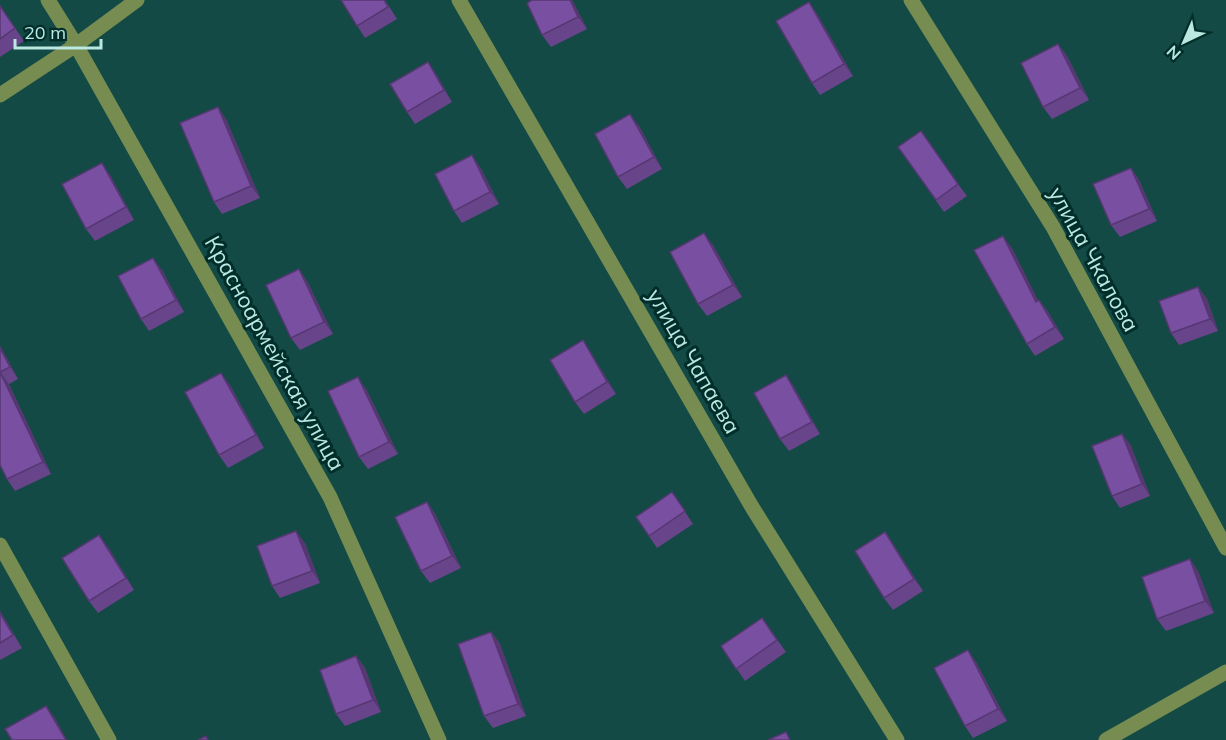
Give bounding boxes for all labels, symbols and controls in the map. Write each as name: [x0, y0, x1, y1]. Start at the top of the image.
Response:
scale bar: [15, 12, 100, 50]
north arrow: [1154, 12, 1214, 72]
text: 20 m: [24, 21, 66, 44]
text: N: [1162, 41, 1185, 64]
street label: улица Чкалова: [1043, 181, 1145, 337]
street label: Красноармейская улица: [199, 231, 351, 475]
street label: улица Чапаева: [641, 283, 747, 439]

